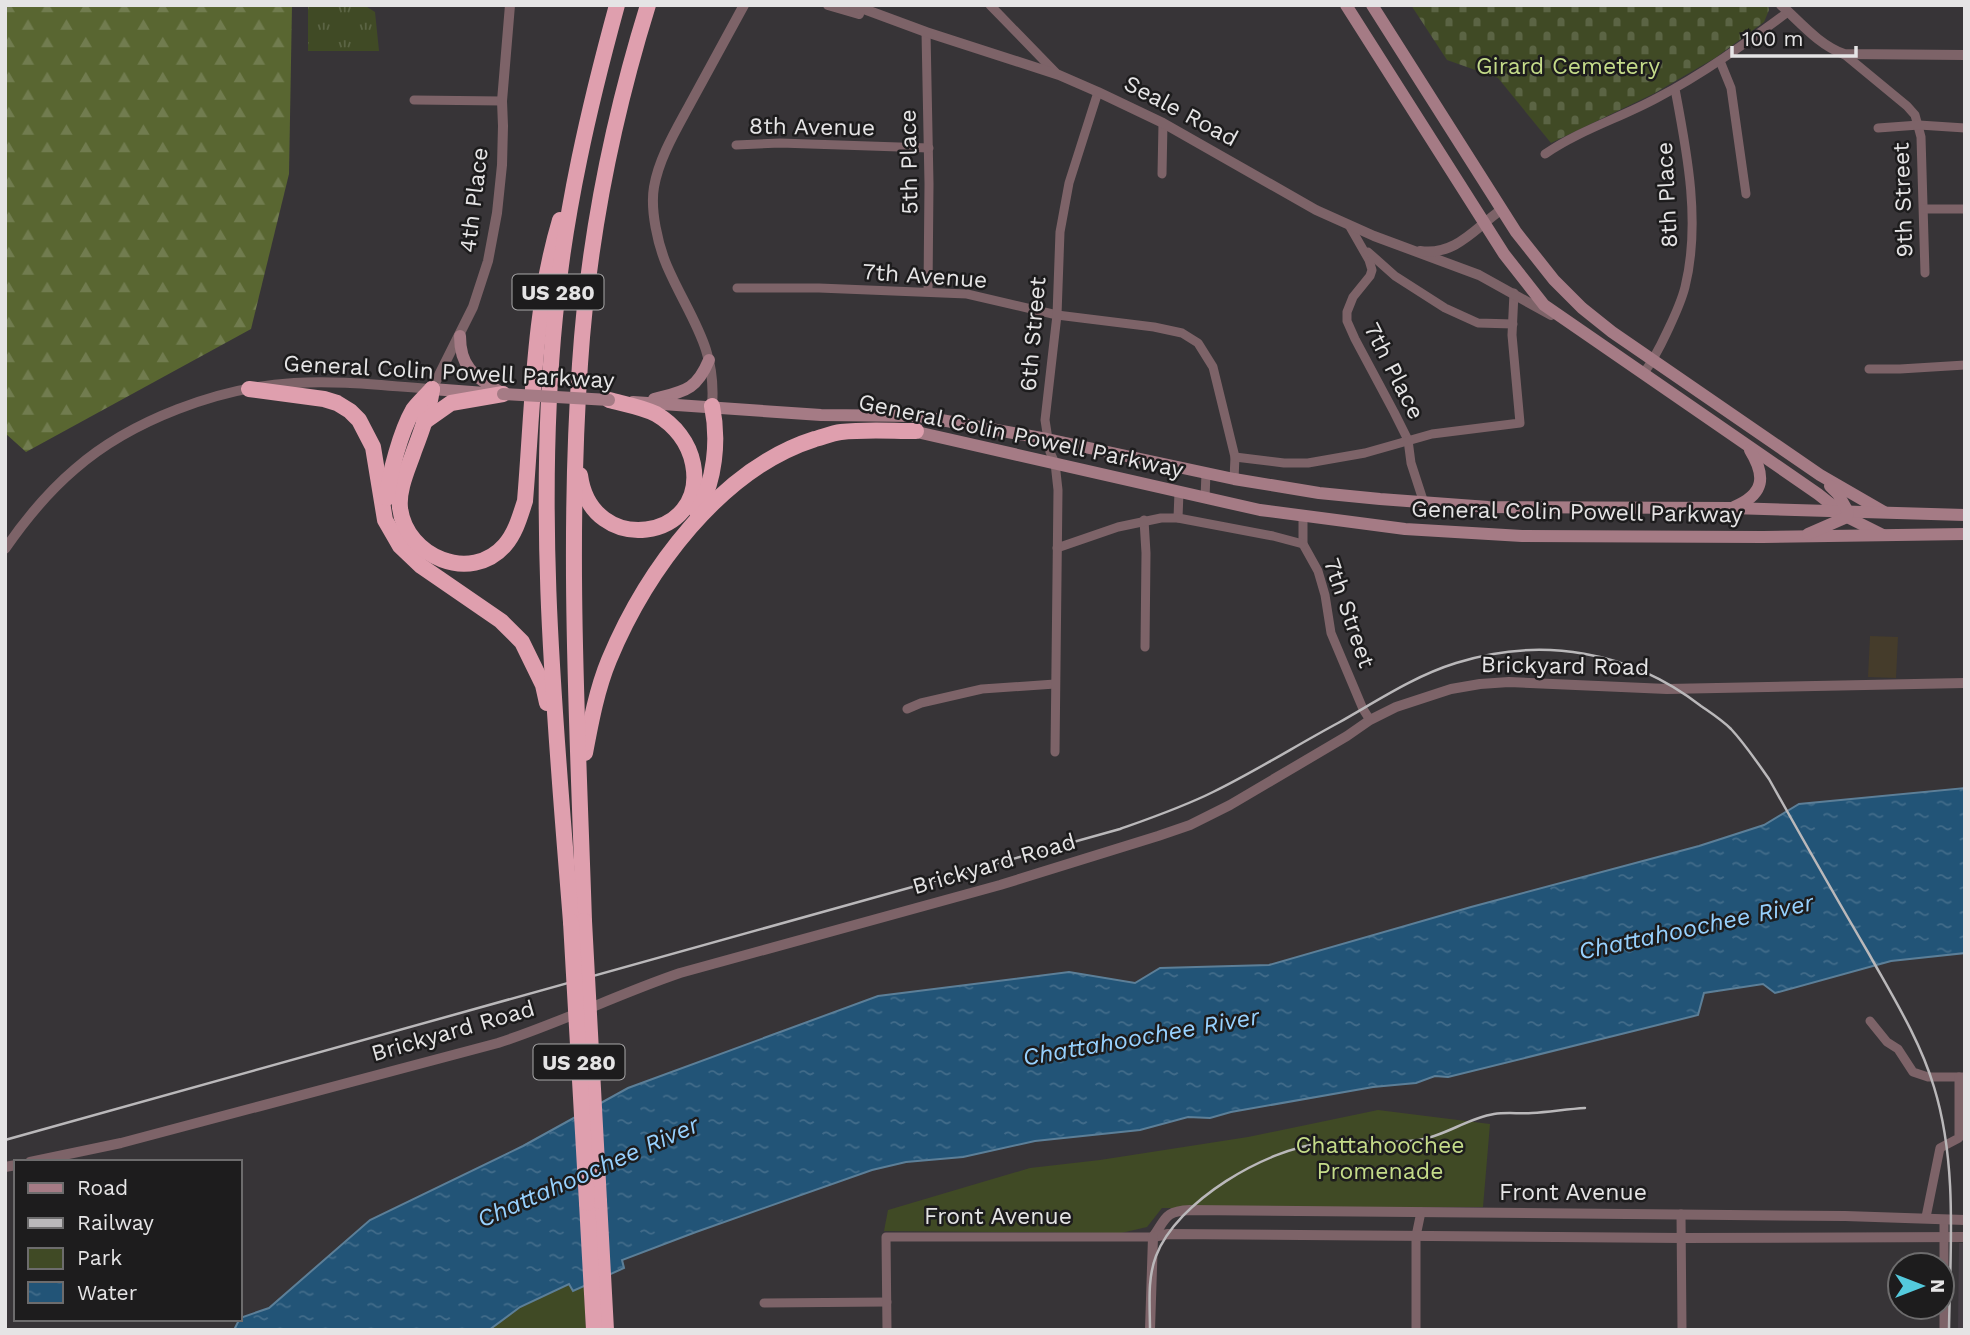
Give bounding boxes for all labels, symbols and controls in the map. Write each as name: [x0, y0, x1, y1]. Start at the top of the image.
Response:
scale bar: [1732, 14, 1856, 58]
text: 100 m: [1742, 26, 1804, 51]
park label: Girard Cemetery: [1476, 53, 1660, 80]
street label: Seale Road: [1119, 70, 1243, 152]
street label: 5th Place: [895, 109, 923, 215]
street label: 8th Avenue: [749, 112, 875, 142]
street label: 8th Place: [1651, 141, 1683, 249]
street label: 9th Street: [1887, 142, 1919, 258]
street label: 4th Place: [454, 146, 494, 254]
street label: 7th Avenue: [862, 258, 988, 294]
road number: US 280: [512, 274, 604, 310]
street label: 6th Street: [1015, 275, 1051, 392]
street label: 7th Place: [1358, 318, 1430, 424]
street label: General Colin Powell Parkway: [283, 350, 615, 394]
street label: General Colin Powell Parkway: [856, 388, 1186, 484]
street label: General Colin Powell Parkway: [1411, 496, 1743, 528]
street label: 7th Street: [1318, 555, 1380, 672]
street label: Brickyard Road: [1481, 651, 1649, 681]
street label: Brickyard Road: [909, 828, 1079, 900]
water label: Chattahoochee River: [1576, 888, 1818, 966]
street label: Brickyard Road: [368, 995, 538, 1067]
water label: Chattahoochee River: [1020, 1002, 1263, 1072]
road number: US 280: [534, 1044, 624, 1080]
water label: Chattahoochee River: [473, 1110, 705, 1234]
park label: Chattahoochee Promenade: [1296, 1132, 1464, 1185]
legend: [14, 1160, 242, 1321]
text: Road: [77, 1175, 128, 1200]
street label: Front Avenue: [1499, 1179, 1647, 1206]
street label: Front Avenue: [924, 1203, 1072, 1230]
text: Railway: [77, 1210, 154, 1235]
text: Park: [77, 1245, 122, 1270]
north arrow: [1886, 1251, 1956, 1321]
text: N: [1926, 1279, 1949, 1293]
text: Water: [77, 1280, 138, 1305]

